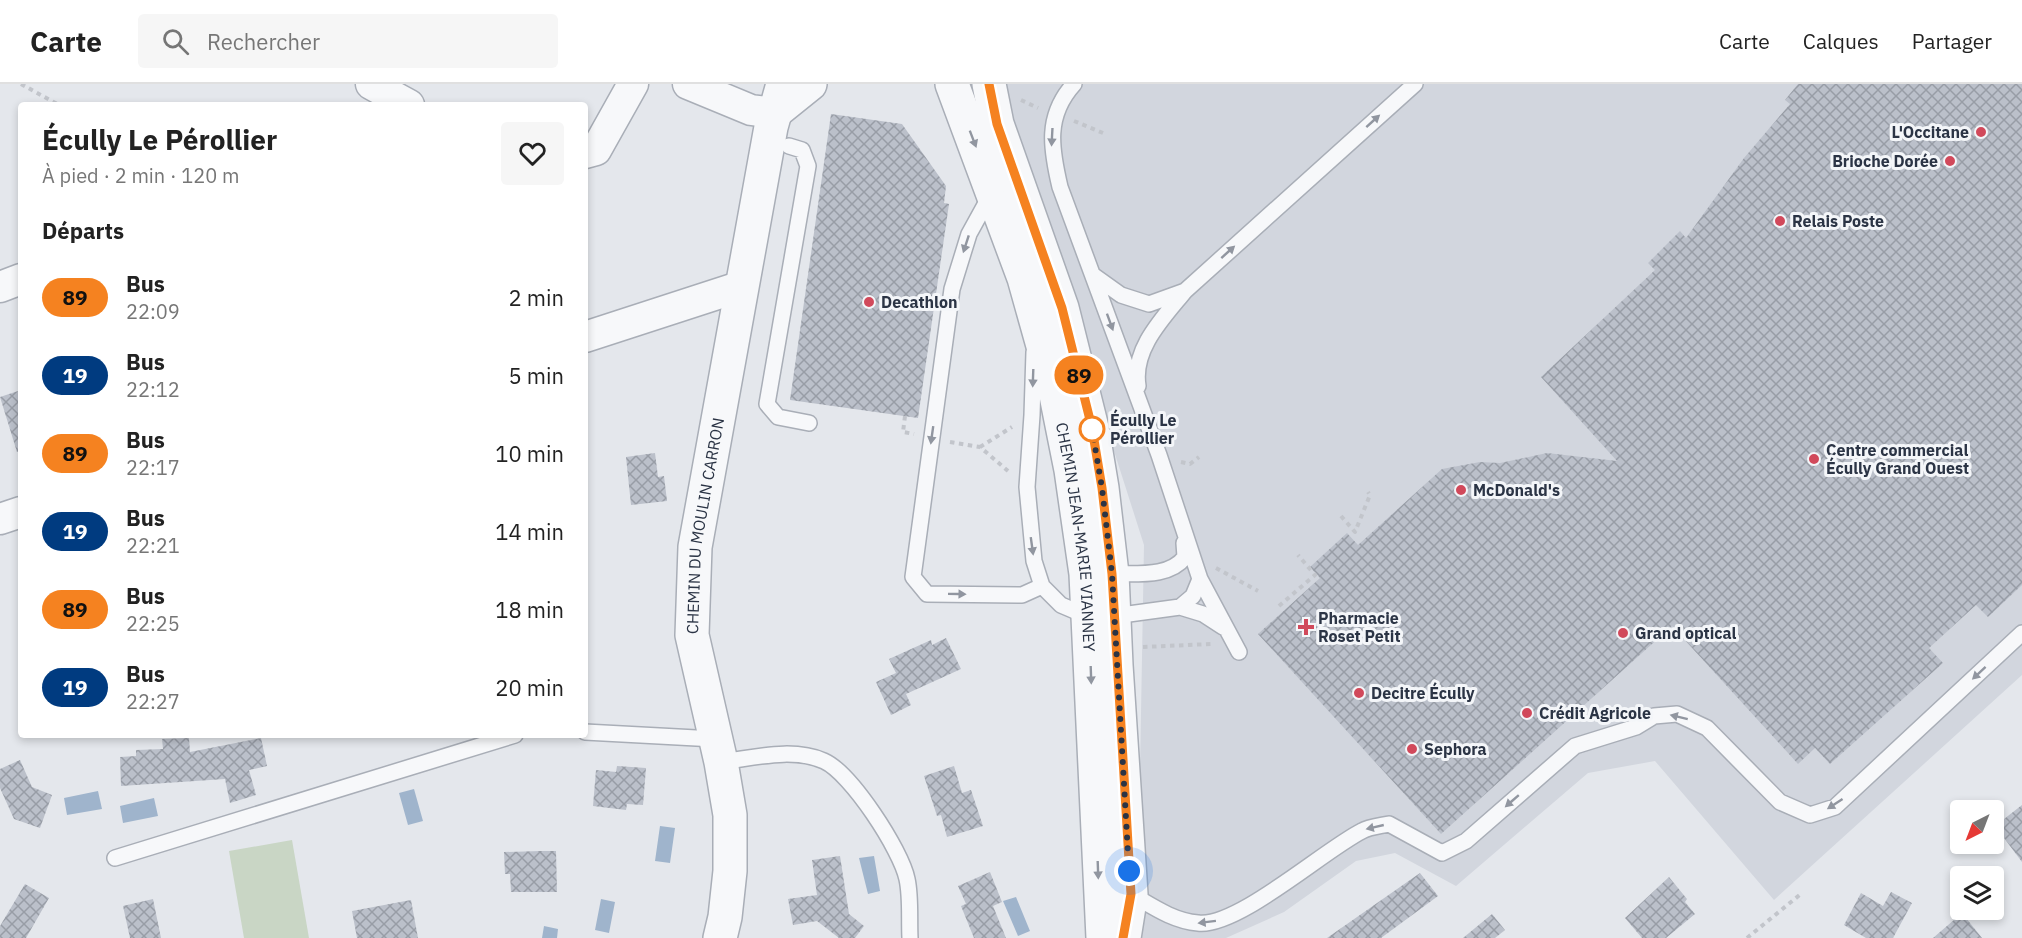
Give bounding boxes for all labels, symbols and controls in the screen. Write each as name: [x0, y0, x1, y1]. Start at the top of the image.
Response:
search box: [138, 14, 558, 68]
text: Carte: [30, 23, 102, 60]
icon: search: [159, 25, 192, 58]
text: Rechercher: [207, 27, 320, 56]
text: Carte: [1719, 27, 1770, 55]
text: Calques: [1803, 27, 1879, 55]
text: Partager: [1912, 27, 1992, 55]
one-way arrow: [1365, 114, 1380, 128]
text: Écully Le Pérollier: [42, 121, 277, 158]
button: heart: [501, 122, 564, 185]
place label: L'Occitane: [1892, 122, 1969, 142]
marker: L'Occitane: [1974, 125, 1988, 139]
one-way arrow: [1048, 128, 1057, 147]
one-way arrow: [968, 130, 978, 148]
place label: Brioche Dorée: [1832, 151, 1938, 171]
marker: Brioche Dorée: [1943, 154, 1957, 168]
text: À pied · 2 min · 120 m: [42, 162, 239, 189]
place label: Relais Poste: [1792, 211, 1884, 231]
marker: Relais Poste: [1773, 214, 1787, 228]
text: Départs: [42, 216, 124, 245]
one-way arrow: [961, 235, 971, 253]
one-way arrow: [1220, 246, 1235, 259]
text: Bus: [126, 269, 165, 298]
text: 89: [62, 283, 88, 311]
text: 2 min: [508, 283, 564, 312]
place label: Decathlon: [881, 292, 958, 312]
marker: Decathlon: [862, 295, 876, 309]
text: 22:09: [126, 298, 180, 325]
one-way arrow: [1106, 313, 1115, 331]
text: Bus: [126, 347, 165, 376]
line badge: 89: [1052, 356, 1106, 394]
text: 19: [62, 361, 88, 389]
text: 5 min: [508, 361, 564, 390]
text: 89: [1066, 361, 1092, 389]
one-way arrow: [1028, 368, 1038, 387]
text: 22:12: [126, 376, 180, 403]
place label: Écully Le Pérollier: [1110, 409, 1176, 448]
street label: CHEMIN DU MOULIN CARRON: [682, 416, 728, 634]
marker: Écully Le Pérollier: [1079, 416, 1105, 442]
street label: CHEMIN JEAN-MARIE VIANNEY: [1052, 421, 1100, 653]
text: Bus: [126, 425, 165, 454]
one-way arrow: [927, 426, 937, 445]
text: 89: [62, 439, 88, 467]
text: 10 min: [495, 439, 564, 468]
place label: Centre commercial Écully Grand Ouest: [1826, 440, 1969, 478]
marker: Centre commercial Écully Grand Ouest: [1807, 452, 1821, 466]
text: 22:17: [126, 454, 180, 481]
place label: McDonald's: [1473, 480, 1560, 500]
marker: McDonald's: [1454, 483, 1468, 497]
text: Bus: [126, 503, 165, 532]
text: 19: [62, 517, 88, 545]
text: 14 min: [495, 517, 564, 546]
text: 22:21: [126, 532, 180, 559]
one-way arrow: [1027, 536, 1036, 555]
text: Bus: [126, 581, 165, 610]
one-way arrow: [947, 589, 966, 599]
text: 89: [62, 595, 88, 623]
text: 18 min: [495, 595, 564, 624]
place label: Pharmacie Roset Petit: [1318, 608, 1401, 646]
text: 22:25: [126, 610, 180, 637]
marker: Pharmacie Roset Petit: [1299, 620, 1313, 634]
place label: Grand optical: [1635, 623, 1737, 643]
marker: Grand optical: [1616, 626, 1630, 640]
text: Bus: [126, 659, 165, 688]
one-way arrow: [1086, 665, 1095, 684]
one-way arrow: [1972, 666, 1987, 679]
text: 19: [62, 673, 88, 701]
text: 20 min: [495, 673, 564, 702]
place label: Decitre Écully: [1371, 682, 1475, 703]
marker: Decitre Écully: [1352, 686, 1366, 700]
text: 22:27: [126, 688, 180, 715]
place label: Crédit Agricole: [1539, 703, 1651, 723]
marker: Crédit Agricole: [1520, 706, 1534, 720]
one-way arrow: [1670, 711, 1689, 721]
place label: Sephora: [1424, 739, 1487, 759]
marker: Sephora: [1405, 742, 1419, 756]
one-way arrow: [1505, 794, 1520, 807]
one-way arrow: [1827, 799, 1844, 810]
north arrow: [1950, 800, 2004, 854]
map controls: [1950, 800, 2004, 920]
one-way arrow: [1366, 823, 1385, 832]
your location: [1114, 856, 1144, 886]
one-way arrow: [1094, 860, 1103, 879]
button: layers: [1950, 866, 2004, 920]
one-way arrow: [1198, 917, 1217, 927]

